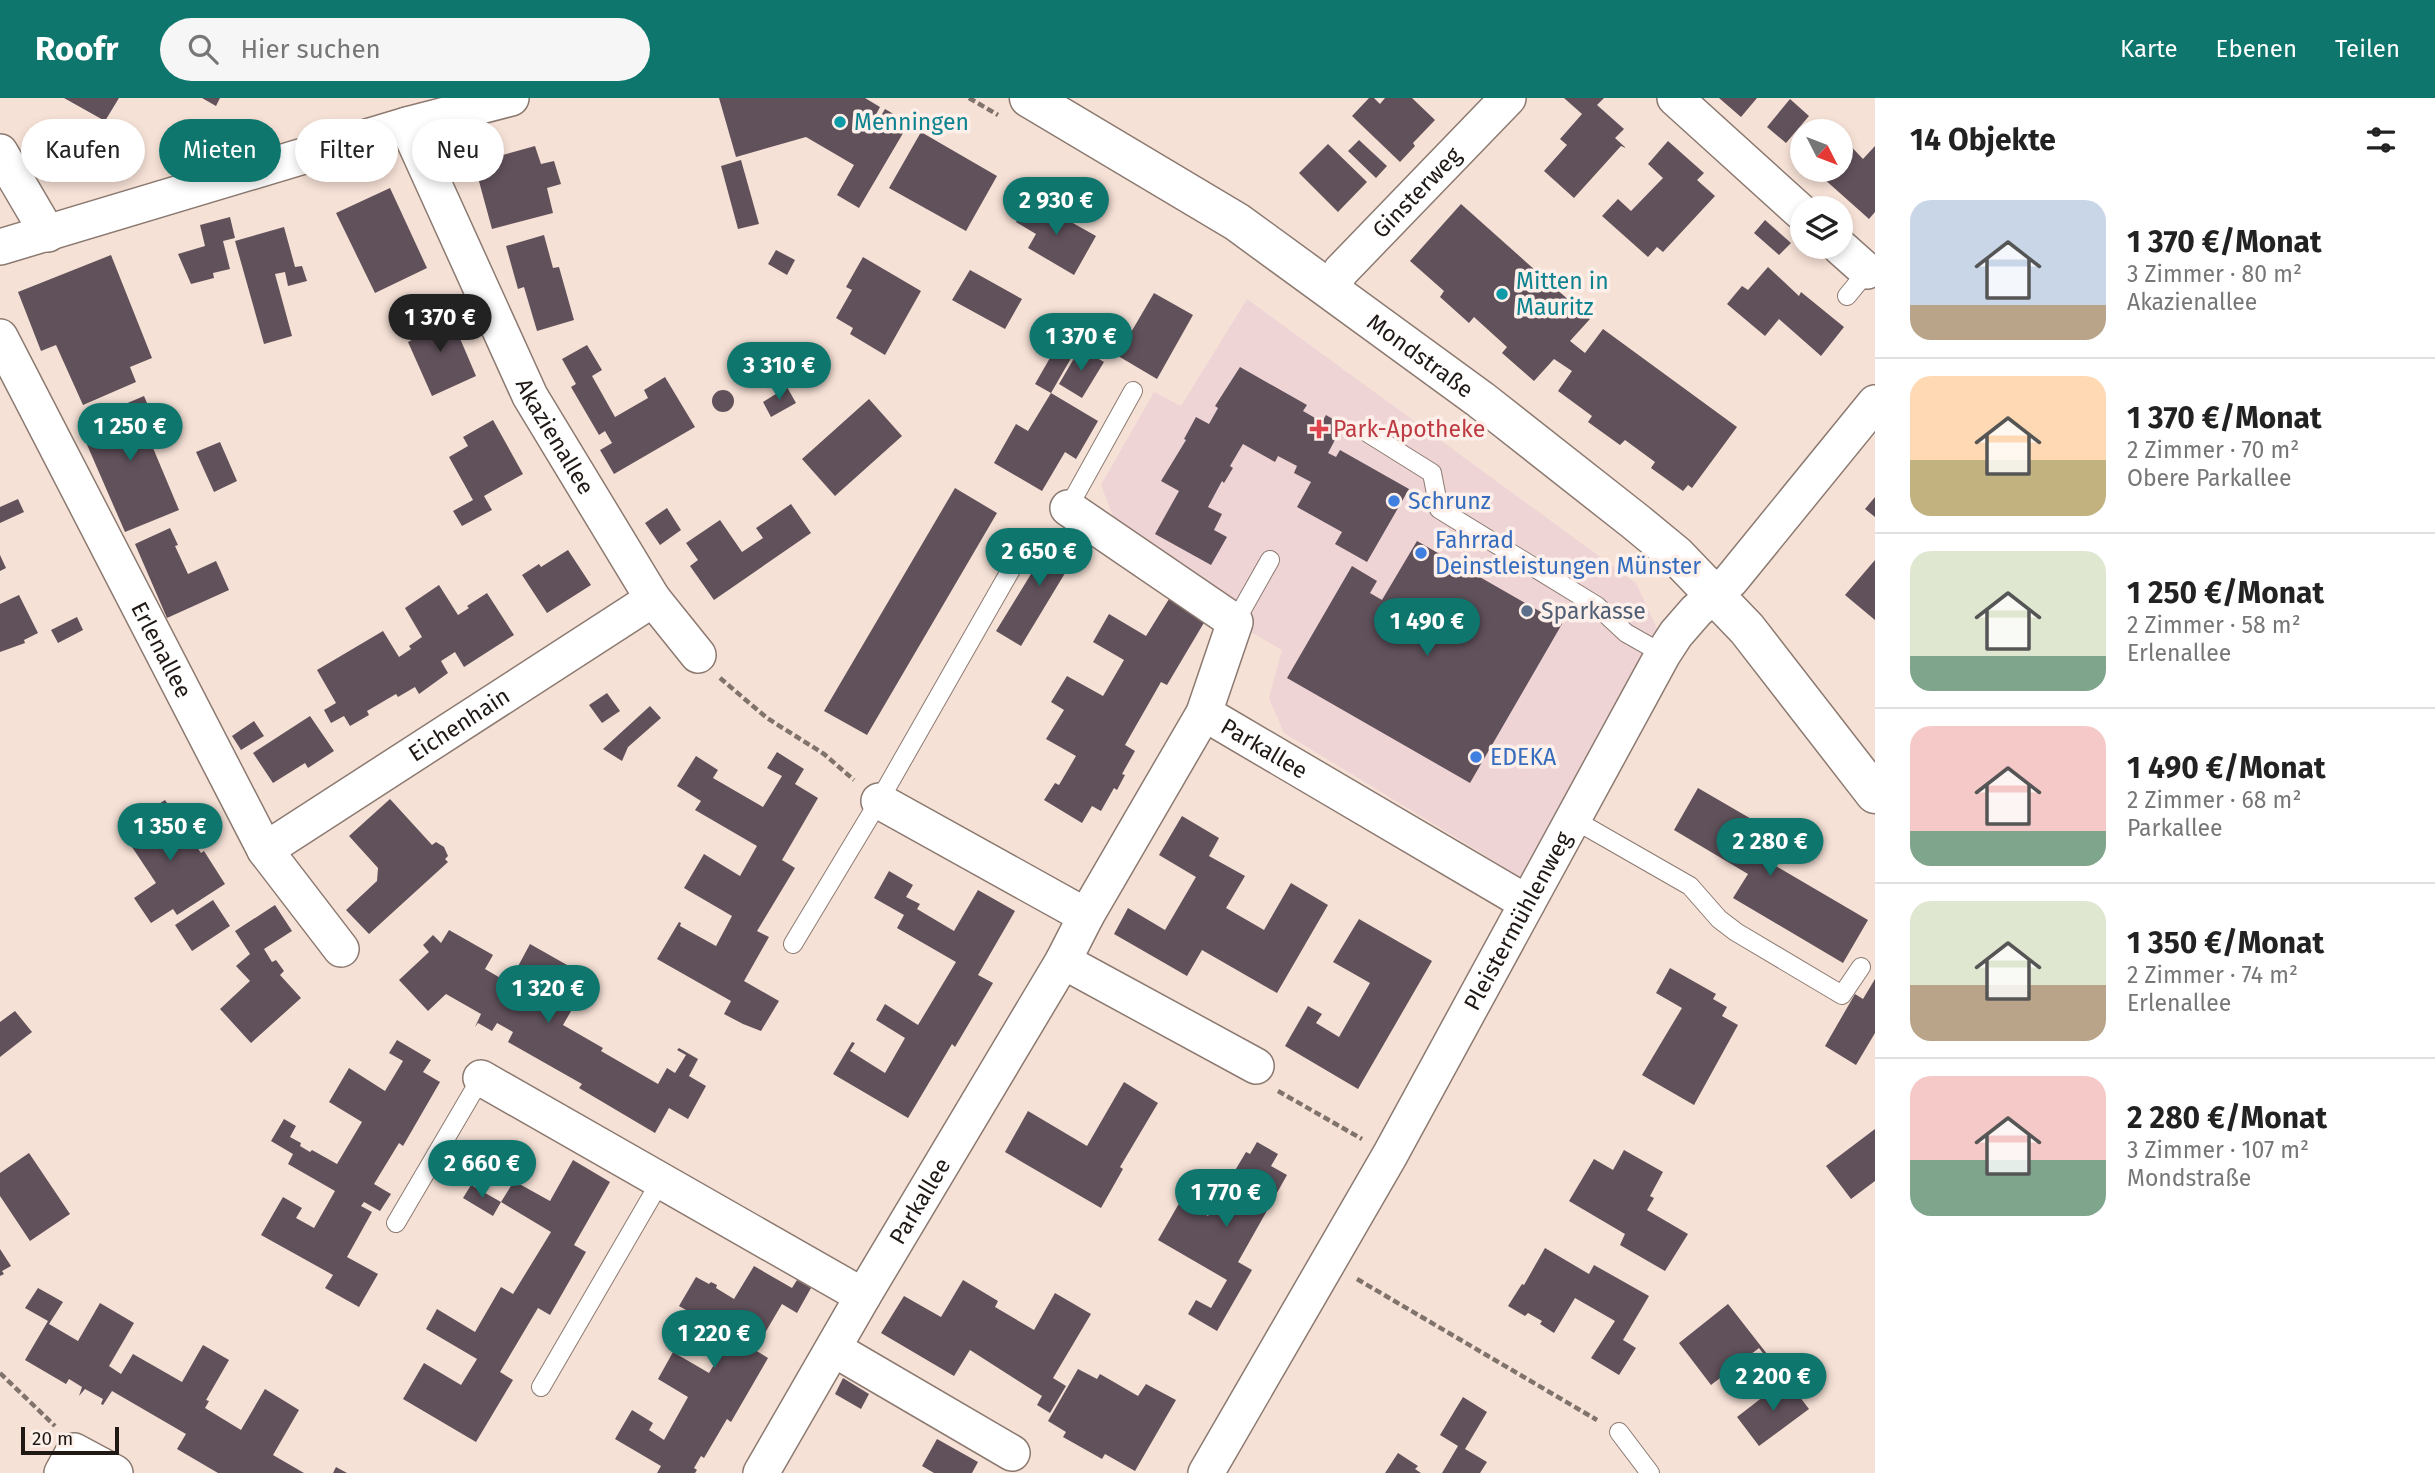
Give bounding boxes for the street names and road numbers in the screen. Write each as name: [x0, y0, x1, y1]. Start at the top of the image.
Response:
street label: Ginsterweg: [1366, 141, 1467, 244]
street label: Mondstraße: [1362, 308, 1479, 404]
street label: Akazienallee: [510, 374, 600, 500]
street label: Erlenallee: [125, 597, 198, 703]
street label: Eichenhain: [403, 681, 515, 768]
street label: Parkallee: [1216, 712, 1313, 785]
street label: Pleistermühlenweg: [1458, 827, 1578, 1015]
street label: Parkallee: [883, 1153, 956, 1249]

